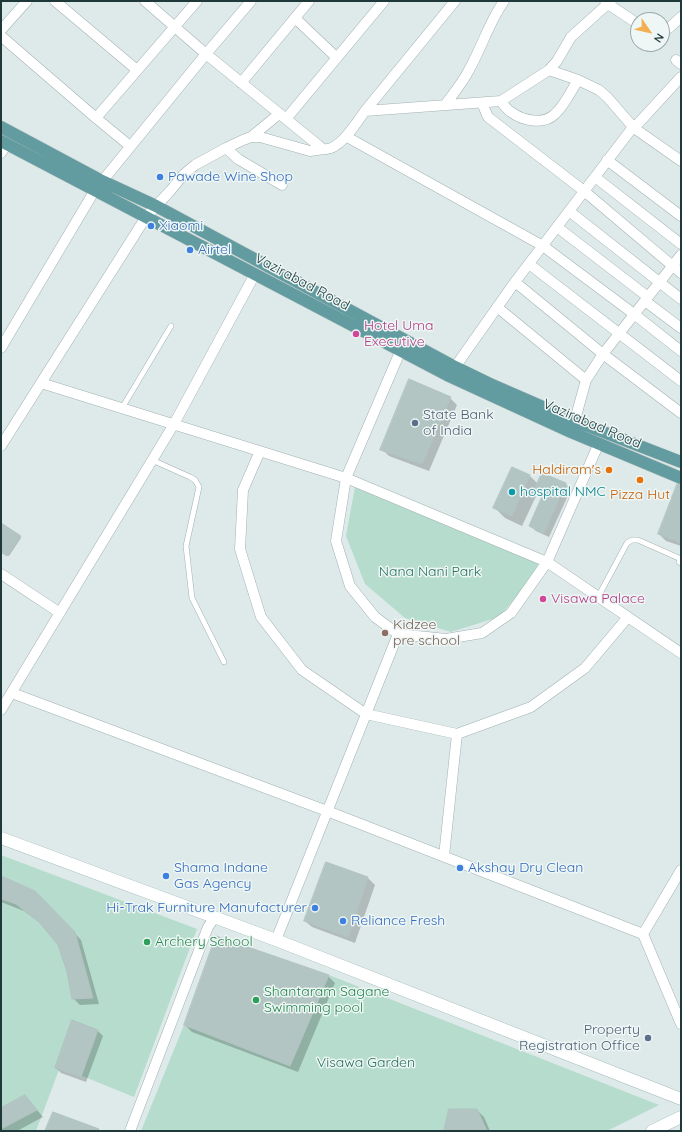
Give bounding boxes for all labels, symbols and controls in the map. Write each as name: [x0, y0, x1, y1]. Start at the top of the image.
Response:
north arrow: [630, 12, 670, 52]
text: N: [651, 31, 667, 45]
place label: Pawade Wine Shop: [168, 169, 293, 185]
marker: Pawade Wine Shop: [155, 172, 165, 182]
place label: Xiaomi: [159, 218, 203, 234]
marker: Xiaomi: [146, 221, 156, 231]
place label: Airtel: [198, 242, 231, 258]
marker: Airtel: [185, 245, 195, 255]
street label: Vazirabad Road: [252, 250, 352, 314]
place label: Hotel Uma Executive: [364, 318, 433, 350]
marker: Hotel Uma Executive: [351, 329, 361, 339]
street label: Vazirabad Road: [540, 396, 644, 452]
place label: State Bank of India: [423, 407, 494, 440]
marker: State Bank of India: [410, 418, 420, 428]
place label: Haldiram's: [532, 462, 601, 478]
marker: Haldiram's: [604, 465, 614, 475]
marker: Pizza Hut: [635, 475, 645, 485]
place label: hospital NMC: [520, 484, 606, 500]
marker: hospital NMC: [507, 487, 517, 497]
place label: Pizza Hut: [610, 487, 670, 503]
park label: Nana Nani Park: [379, 564, 481, 580]
place label: Visawa Palace: [551, 591, 645, 607]
marker: Visawa Palace: [538, 594, 548, 604]
place label: Kidzee pre school: [393, 617, 460, 650]
marker: Kidzee pre school: [380, 628, 390, 638]
place label: Shama Indane Gas Agency: [174, 860, 268, 892]
place label: Akshay Dry Clean: [468, 860, 583, 876]
marker: Akshay Dry Clean: [455, 863, 465, 873]
marker: Shama Indane Gas Agency: [161, 871, 171, 881]
place label: Hi-Trak Furniture Manufacturer: [106, 900, 307, 916]
marker: Hi-Trak Furniture Manufacturer: [310, 903, 320, 913]
place label: Reliance Fresh: [351, 913, 445, 929]
marker: Reliance Fresh: [338, 916, 348, 926]
place label: Archery School: [155, 934, 253, 950]
marker: Archery School: [142, 937, 152, 947]
place label: Shantaram Sagane Swimming pool: [264, 984, 389, 1016]
marker: Shantaram Sagane Swimming pool: [251, 995, 261, 1005]
place label: Property Registration Office: [519, 1022, 640, 1054]
marker: Property Registration Office: [643, 1033, 653, 1043]
park label: Visawa Garden: [317, 1055, 415, 1071]

